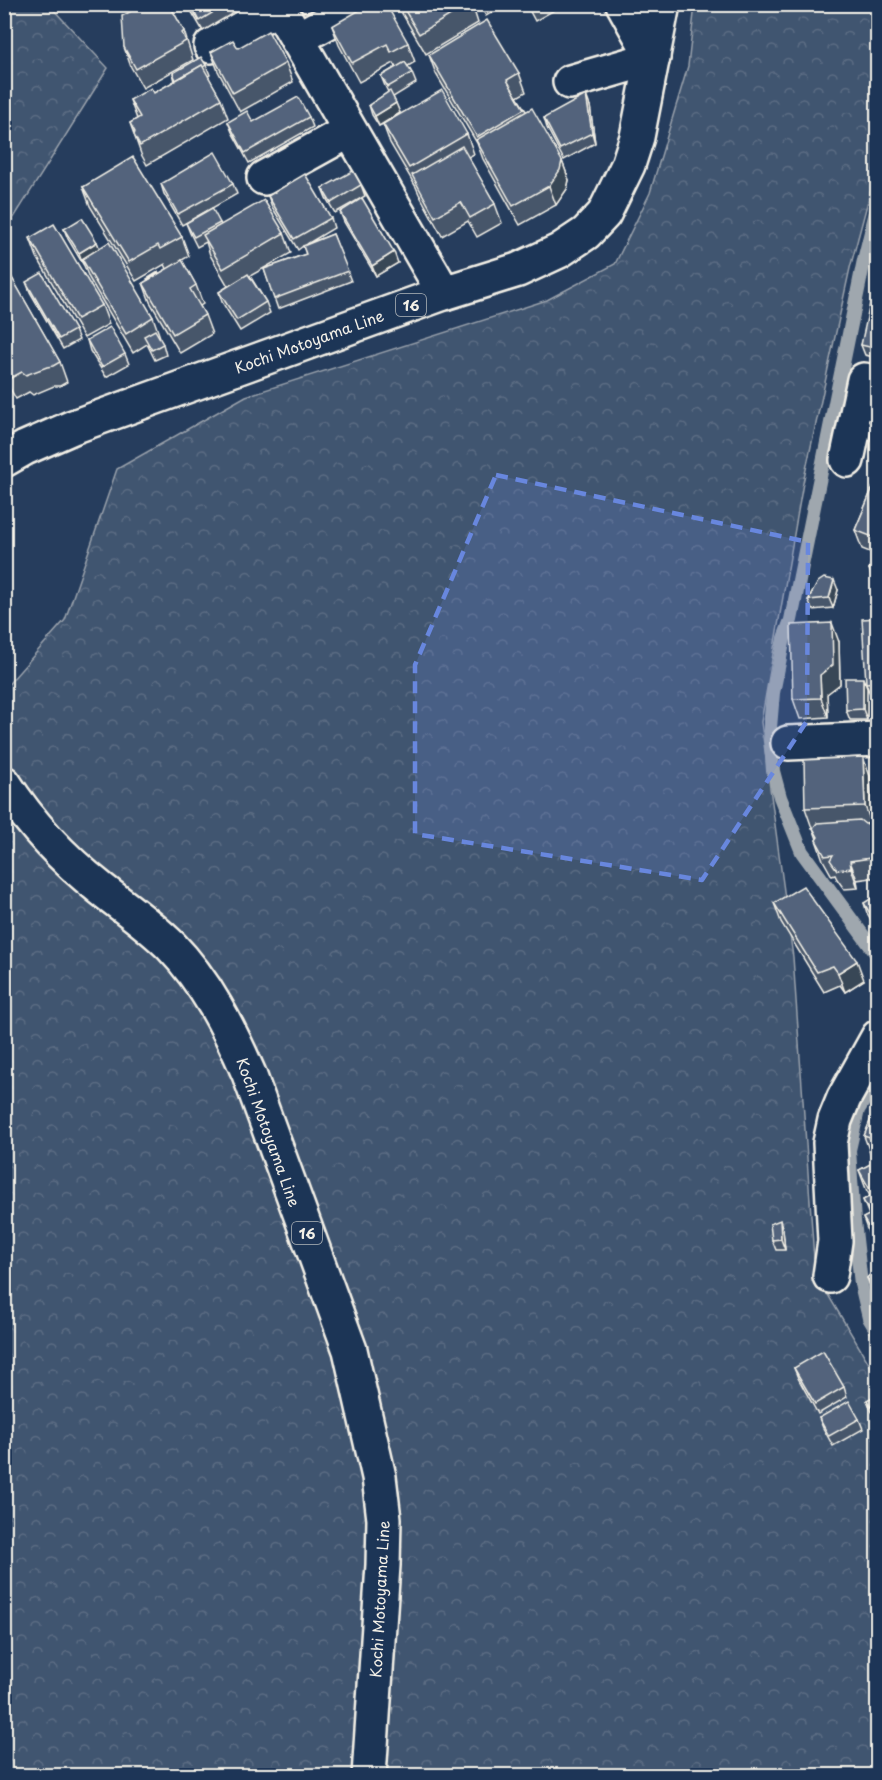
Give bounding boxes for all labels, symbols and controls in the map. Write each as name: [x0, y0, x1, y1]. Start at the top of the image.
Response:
road number: 16: [396, 294, 426, 316]
street label: Kochi Motoyama Line: [231, 303, 387, 379]
street label: Kochi Motoyama Line: [231, 1054, 307, 1210]
road number: 16: [292, 1222, 322, 1244]
street label: Kochi Motoyama Line: [363, 1520, 395, 1678]

